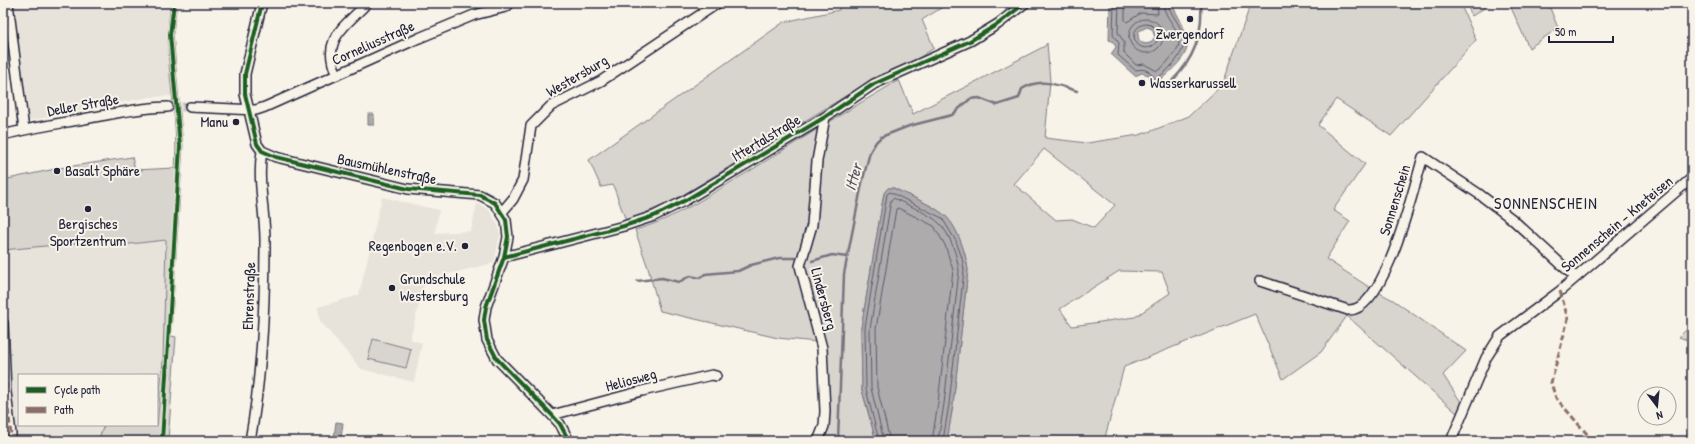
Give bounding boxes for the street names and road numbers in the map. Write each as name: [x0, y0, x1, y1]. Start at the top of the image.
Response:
street label: Corneliusstraße: [328, 15, 417, 70]
street label: Westersburg: [542, 49, 612, 102]
street label: Deller Straße: [45, 88, 120, 121]
street label: Ittertalstraße: [727, 109, 804, 166]
street label: Bausmühlenstraße: [336, 148, 439, 189]
street label: Sonnenschein: [1374, 162, 1415, 238]
street label: Sonnenschein – Kneteisen: [1556, 170, 1677, 277]
street label: Ehrenstraße: [237, 262, 260, 330]
street label: Lindersberg: [806, 265, 843, 333]
street label: Heliosweg: [603, 363, 659, 396]

